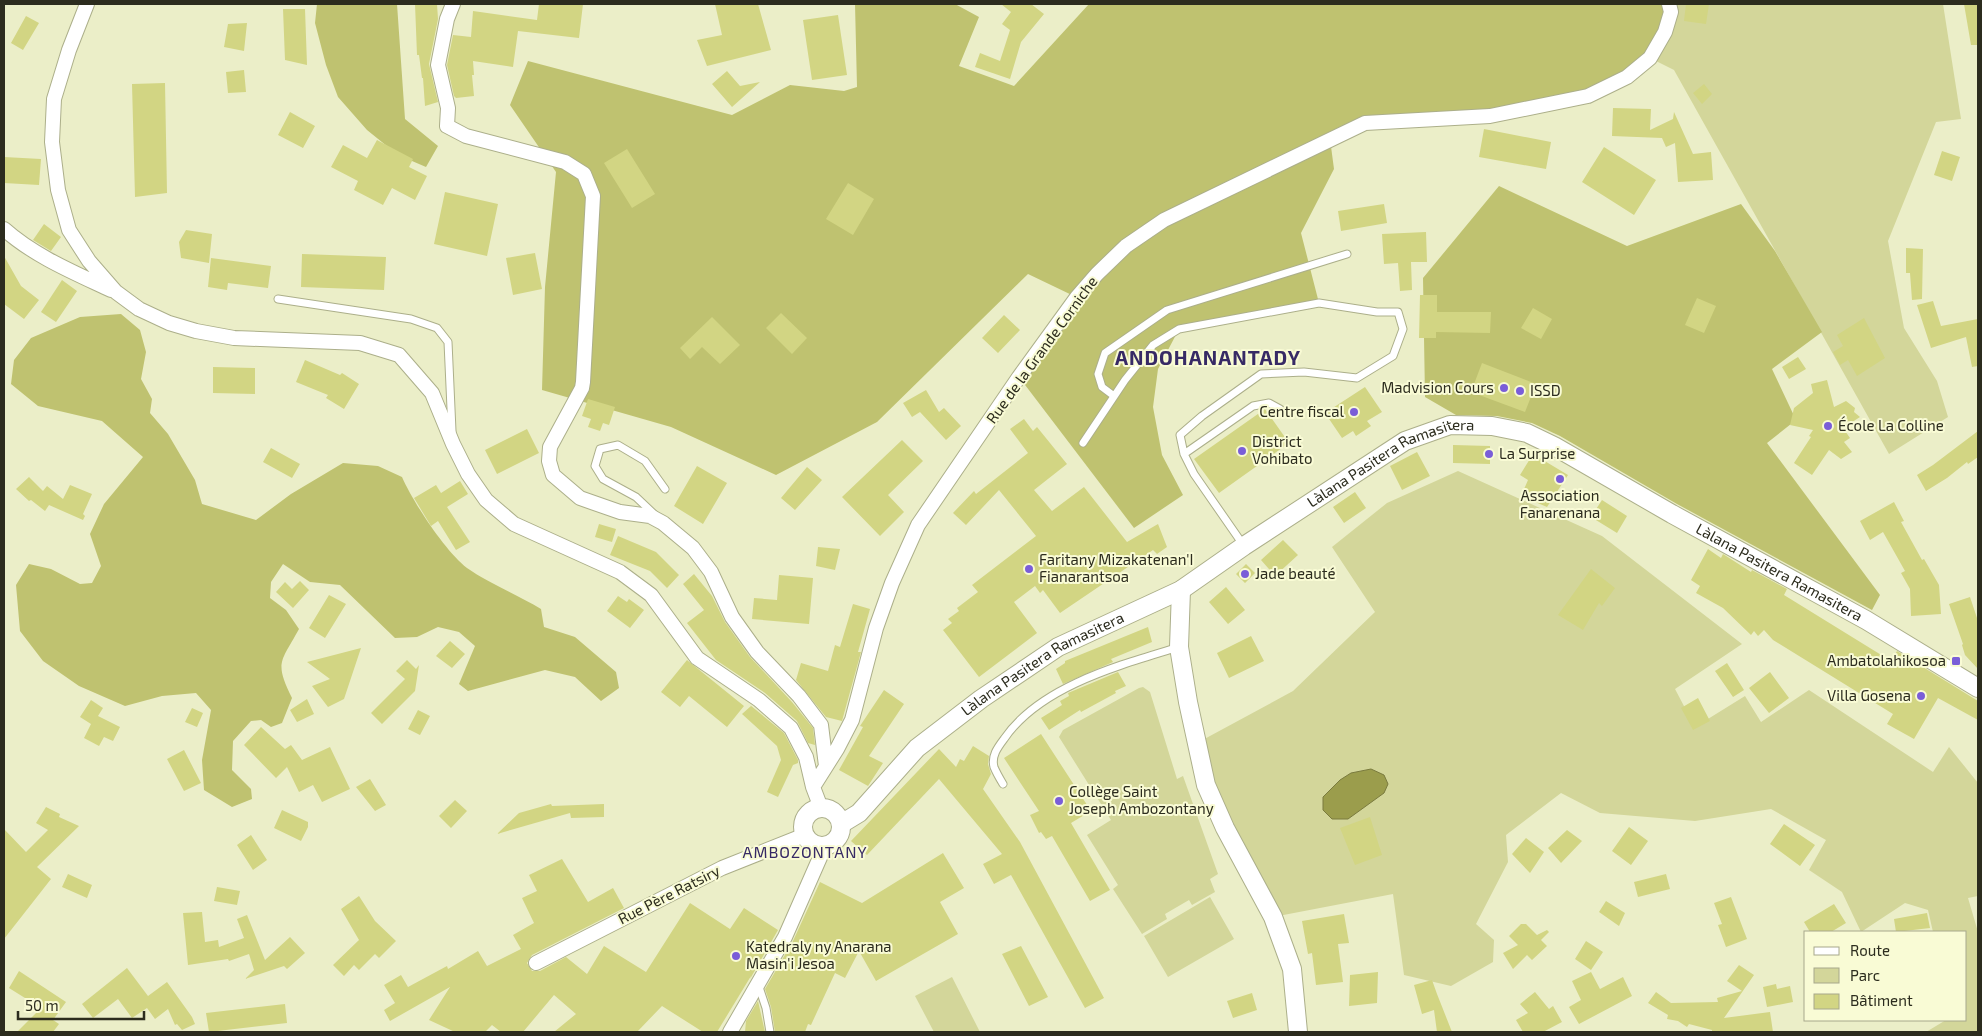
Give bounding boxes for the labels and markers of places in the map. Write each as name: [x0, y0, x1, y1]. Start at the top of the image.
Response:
place label: Madvision Cours: [1381, 378, 1494, 396]
place label: ISSD: [1530, 381, 1561, 399]
marker: Madvision Cours: [1498, 382, 1510, 394]
marker: ISSD: [1514, 385, 1526, 397]
place label: Centre fiscal: [1259, 402, 1345, 420]
marker: Centre fiscal: [1348, 406, 1360, 418]
place label: École La Colline: [1838, 416, 1944, 434]
marker: École La Colline: [1822, 420, 1834, 432]
place label: District Vohibato: [1252, 432, 1313, 467]
place label: La Surprise: [1499, 444, 1575, 462]
marker: District Vohibato: [1236, 445, 1248, 457]
marker: La Surprise: [1483, 448, 1495, 460]
marker: Association Fanarenana: [1554, 473, 1566, 485]
place label: Association Fanarenana: [1520, 486, 1600, 521]
place label: Faritany Mizakatenan'I Fianarantsoa: [1039, 550, 1193, 585]
marker: Faritany Mizakatenan'I Fianarantsoa: [1023, 563, 1035, 575]
place label: Jade beauté: [1255, 564, 1336, 582]
marker: Jade beauté: [1239, 568, 1251, 580]
place label: Ambatolahikosoa: [1827, 651, 1946, 669]
marker: Ambatolahikosoa: [1950, 655, 1962, 667]
place label: Villa Gosena: [1827, 686, 1911, 704]
marker: Villa Gosena: [1915, 690, 1927, 702]
place label: Collège Saint Joseph Ambozontany: [1069, 782, 1214, 817]
marker: Collège Saint Joseph Ambozontany: [1053, 795, 1065, 807]
place label: Katedraly ny Anarana Masin'i Jesoa: [746, 937, 892, 972]
marker: Katedraly ny Anarana Masin'i Jesoa: [730, 950, 742, 962]

